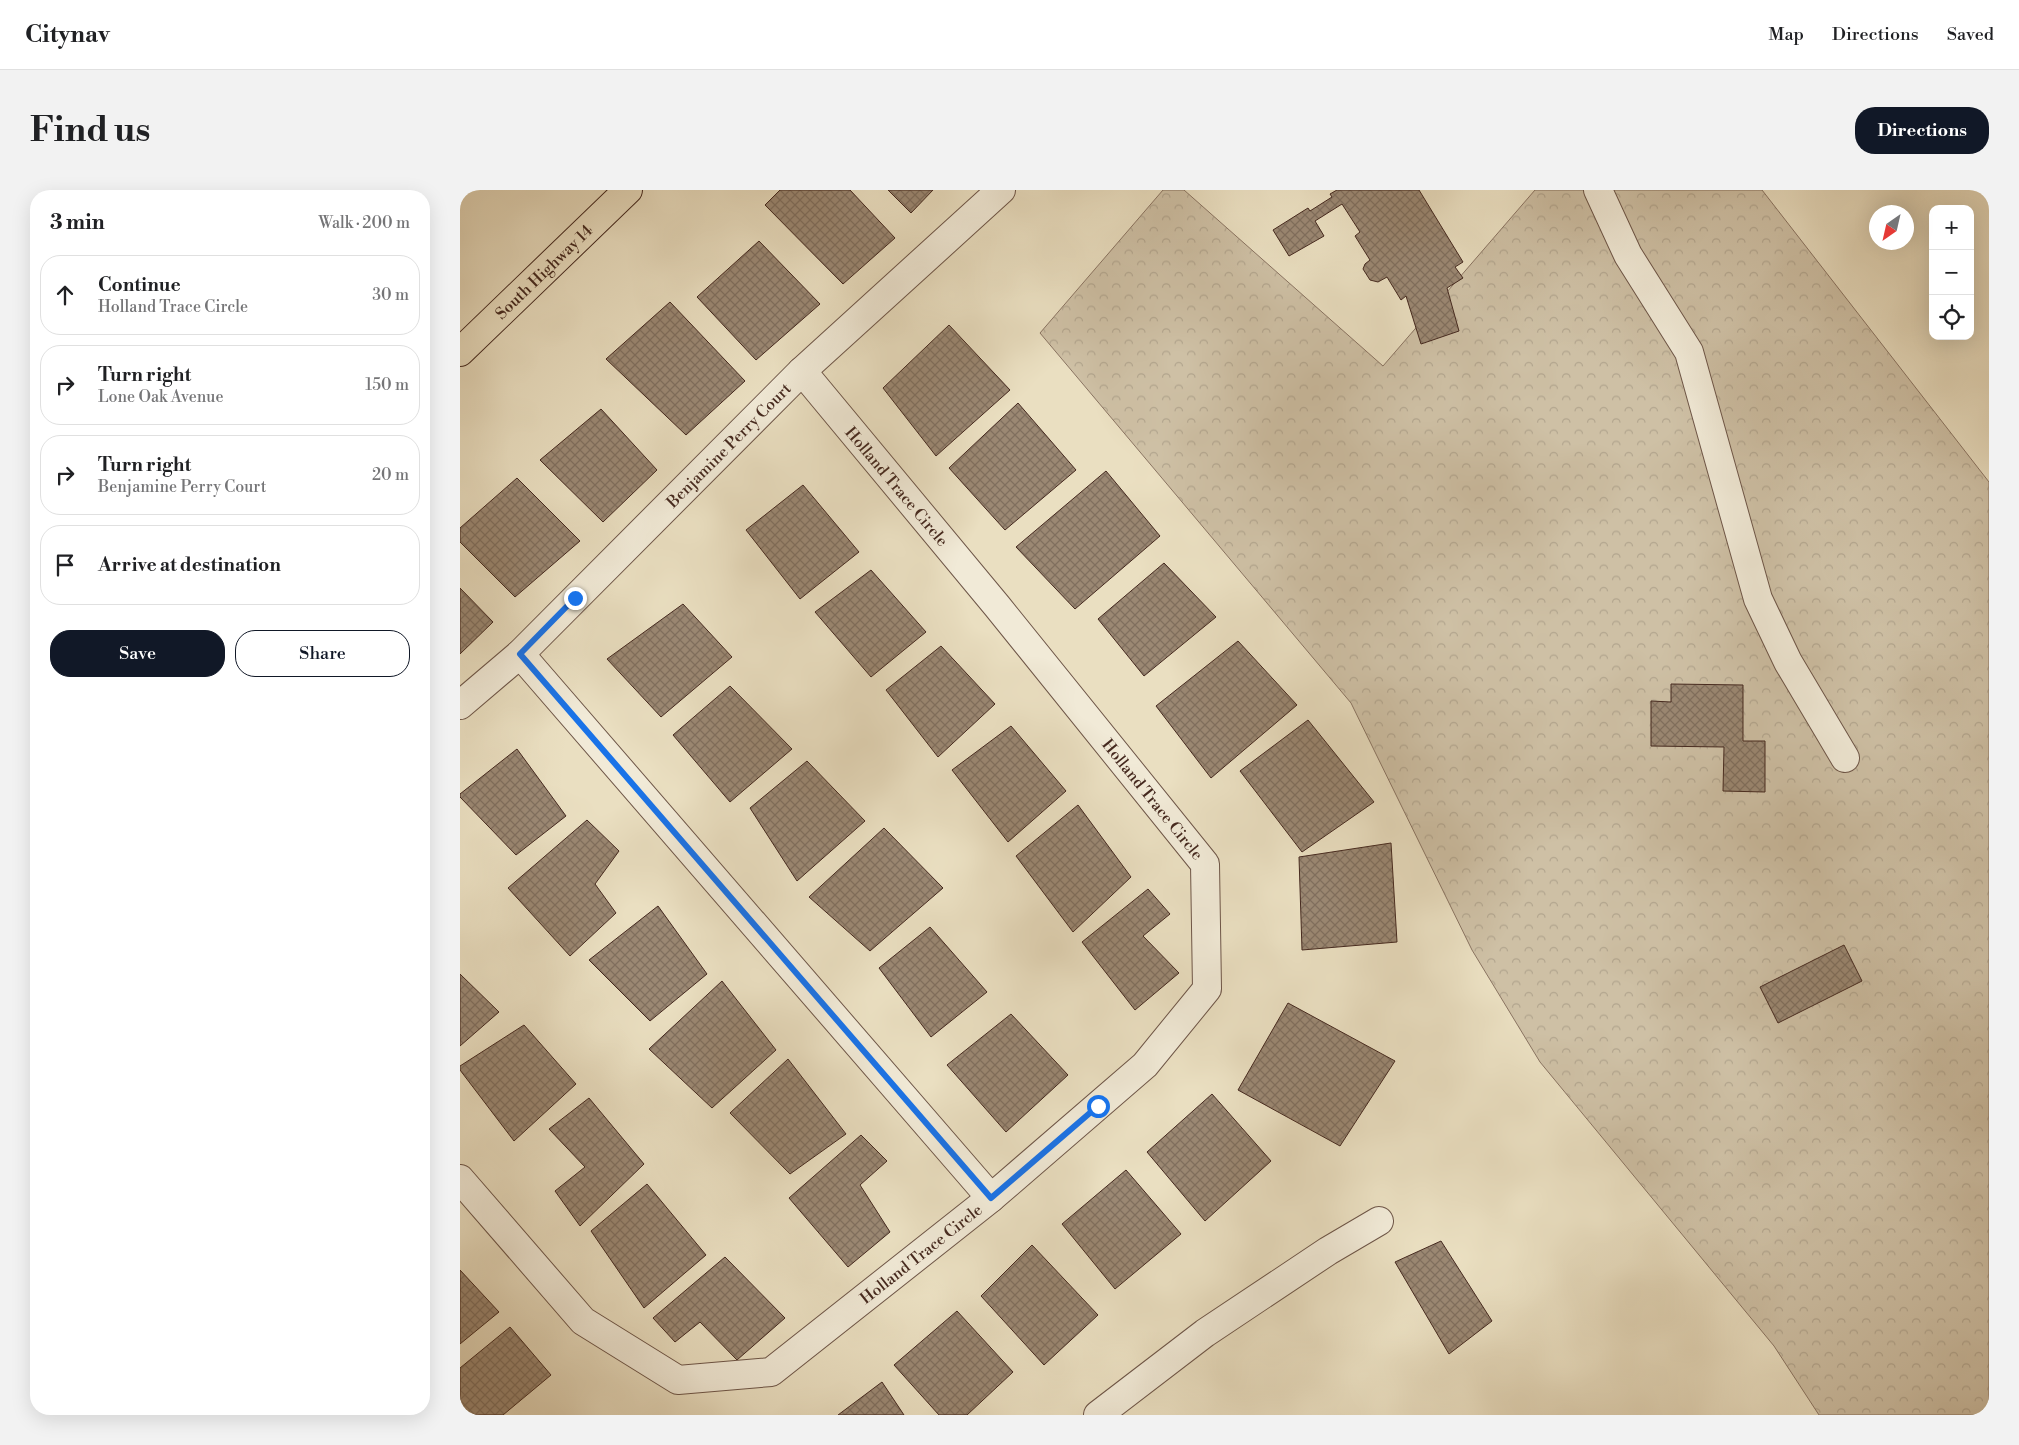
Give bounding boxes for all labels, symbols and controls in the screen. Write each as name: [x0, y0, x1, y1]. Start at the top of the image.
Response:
text: Citynav: [25, 20, 110, 50]
text: Map: [1768, 23, 1804, 46]
text: Directions: [1832, 23, 1919, 46]
text: Saved: [1947, 23, 1994, 46]
button: Directions: [1855, 107, 1989, 154]
text: Find us: [30, 109, 150, 152]
north arrow: [1869, 205, 1914, 250]
map controls: [1929, 205, 1974, 340]
button: +: [1929, 205, 1974, 250]
text: 3 min: [50, 210, 105, 236]
text: Walk · 200 m: [318, 213, 410, 233]
street label: South Highway 14: [491, 220, 597, 324]
button: −: [1929, 250, 1974, 295]
text: Continue: [98, 273, 181, 297]
icon: ahead: [51, 281, 79, 309]
text: 30 m: [372, 285, 409, 305]
button: locate: [1929, 295, 1974, 340]
text: Holland Trace Circle: [98, 297, 248, 317]
text: Turn right: [98, 363, 191, 387]
icon: right: [51, 371, 79, 399]
text: 150 m: [365, 375, 409, 395]
street label: Benjamine Perry Court: [662, 379, 796, 513]
text: Lone Oak Avenue: [98, 387, 224, 407]
street label: Holland Trace Circle: [840, 423, 952, 551]
text: Turn right: [98, 453, 191, 477]
icon: right: [51, 461, 79, 489]
text: 20 m: [372, 465, 409, 485]
text: Benjamine Perry Court: [98, 477, 266, 497]
icon: arrive: [51, 551, 79, 579]
text: Arrive at destination: [98, 553, 281, 577]
route end: [564, 587, 587, 610]
button: Save: [50, 630, 225, 677]
button: Share: [235, 630, 410, 677]
street label: Holland Trace Circle: [1097, 735, 1207, 864]
route start: [1087, 1095, 1110, 1118]
street label: Holland Trace Circle: [856, 1200, 987, 1309]

